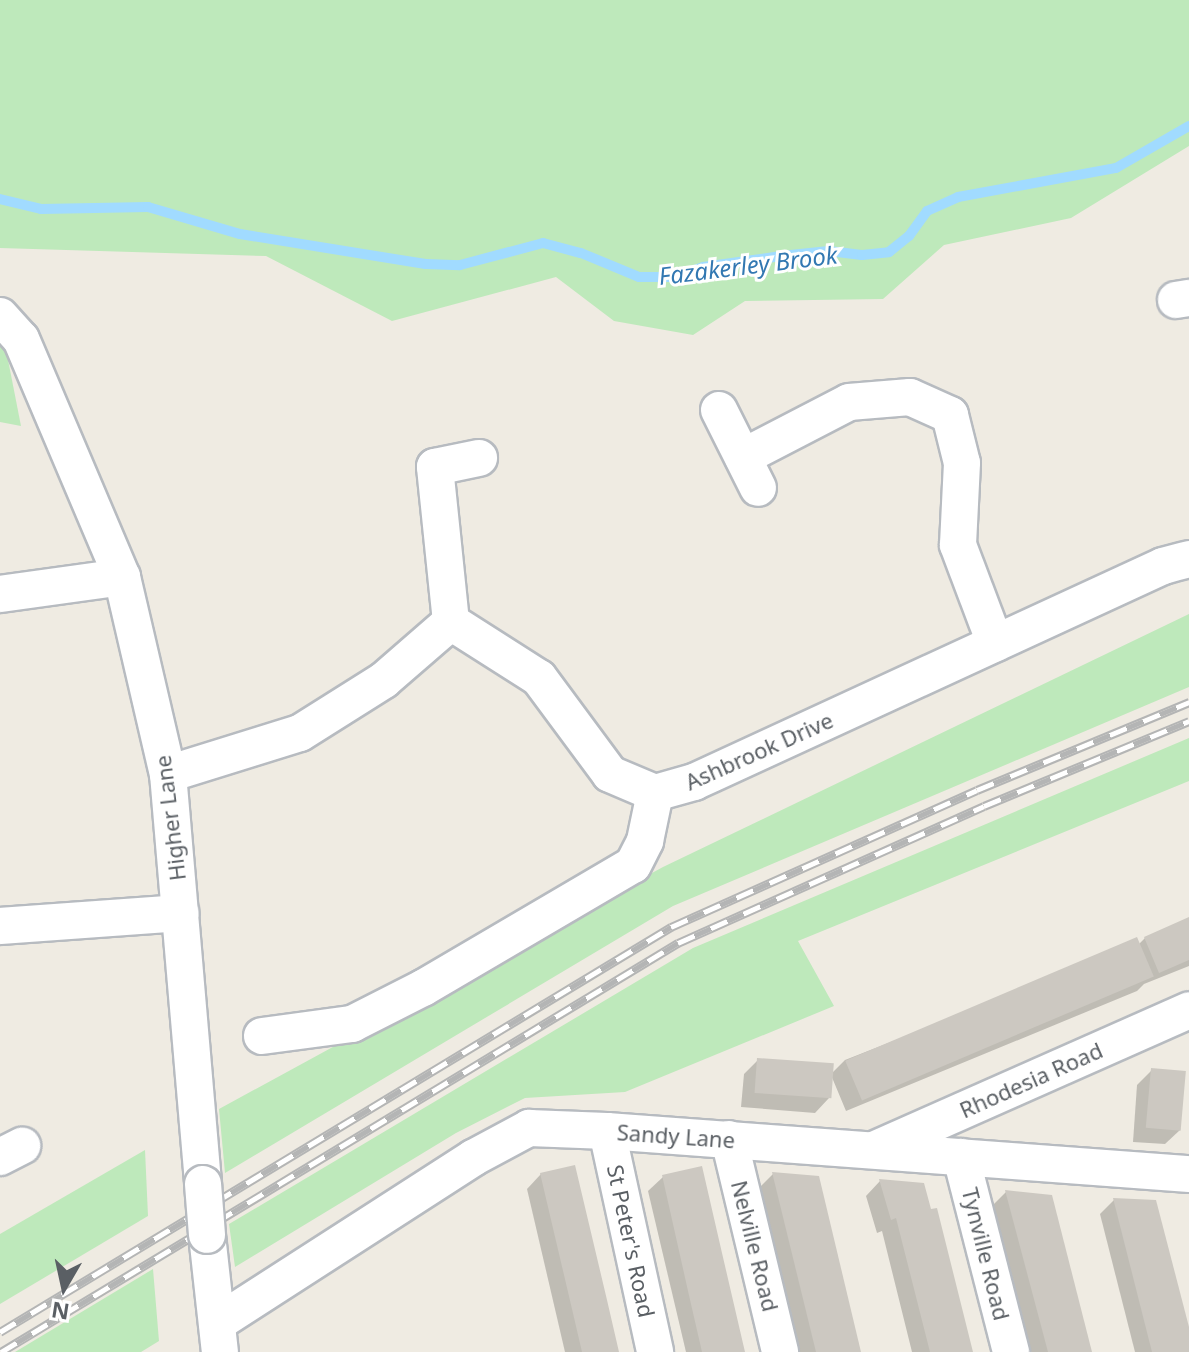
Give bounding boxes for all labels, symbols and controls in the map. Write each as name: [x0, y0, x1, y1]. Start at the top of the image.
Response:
water label: Fazakerley Brook: [657, 240, 839, 290]
street label: Ashbrook Drive: [681, 707, 837, 795]
street label: Higher Lane: [149, 754, 191, 882]
street label: Rhodesia Road: [955, 1037, 1107, 1123]
street label: Sandy Lane: [616, 1119, 736, 1153]
street label: St Peter's Road: [602, 1162, 660, 1320]
street label: Nelville Road: [726, 1178, 784, 1314]
street label: Tynville Road: [957, 1185, 1015, 1323]
north arrow: [24, 1248, 104, 1328]
text: N: [49, 1295, 71, 1328]

